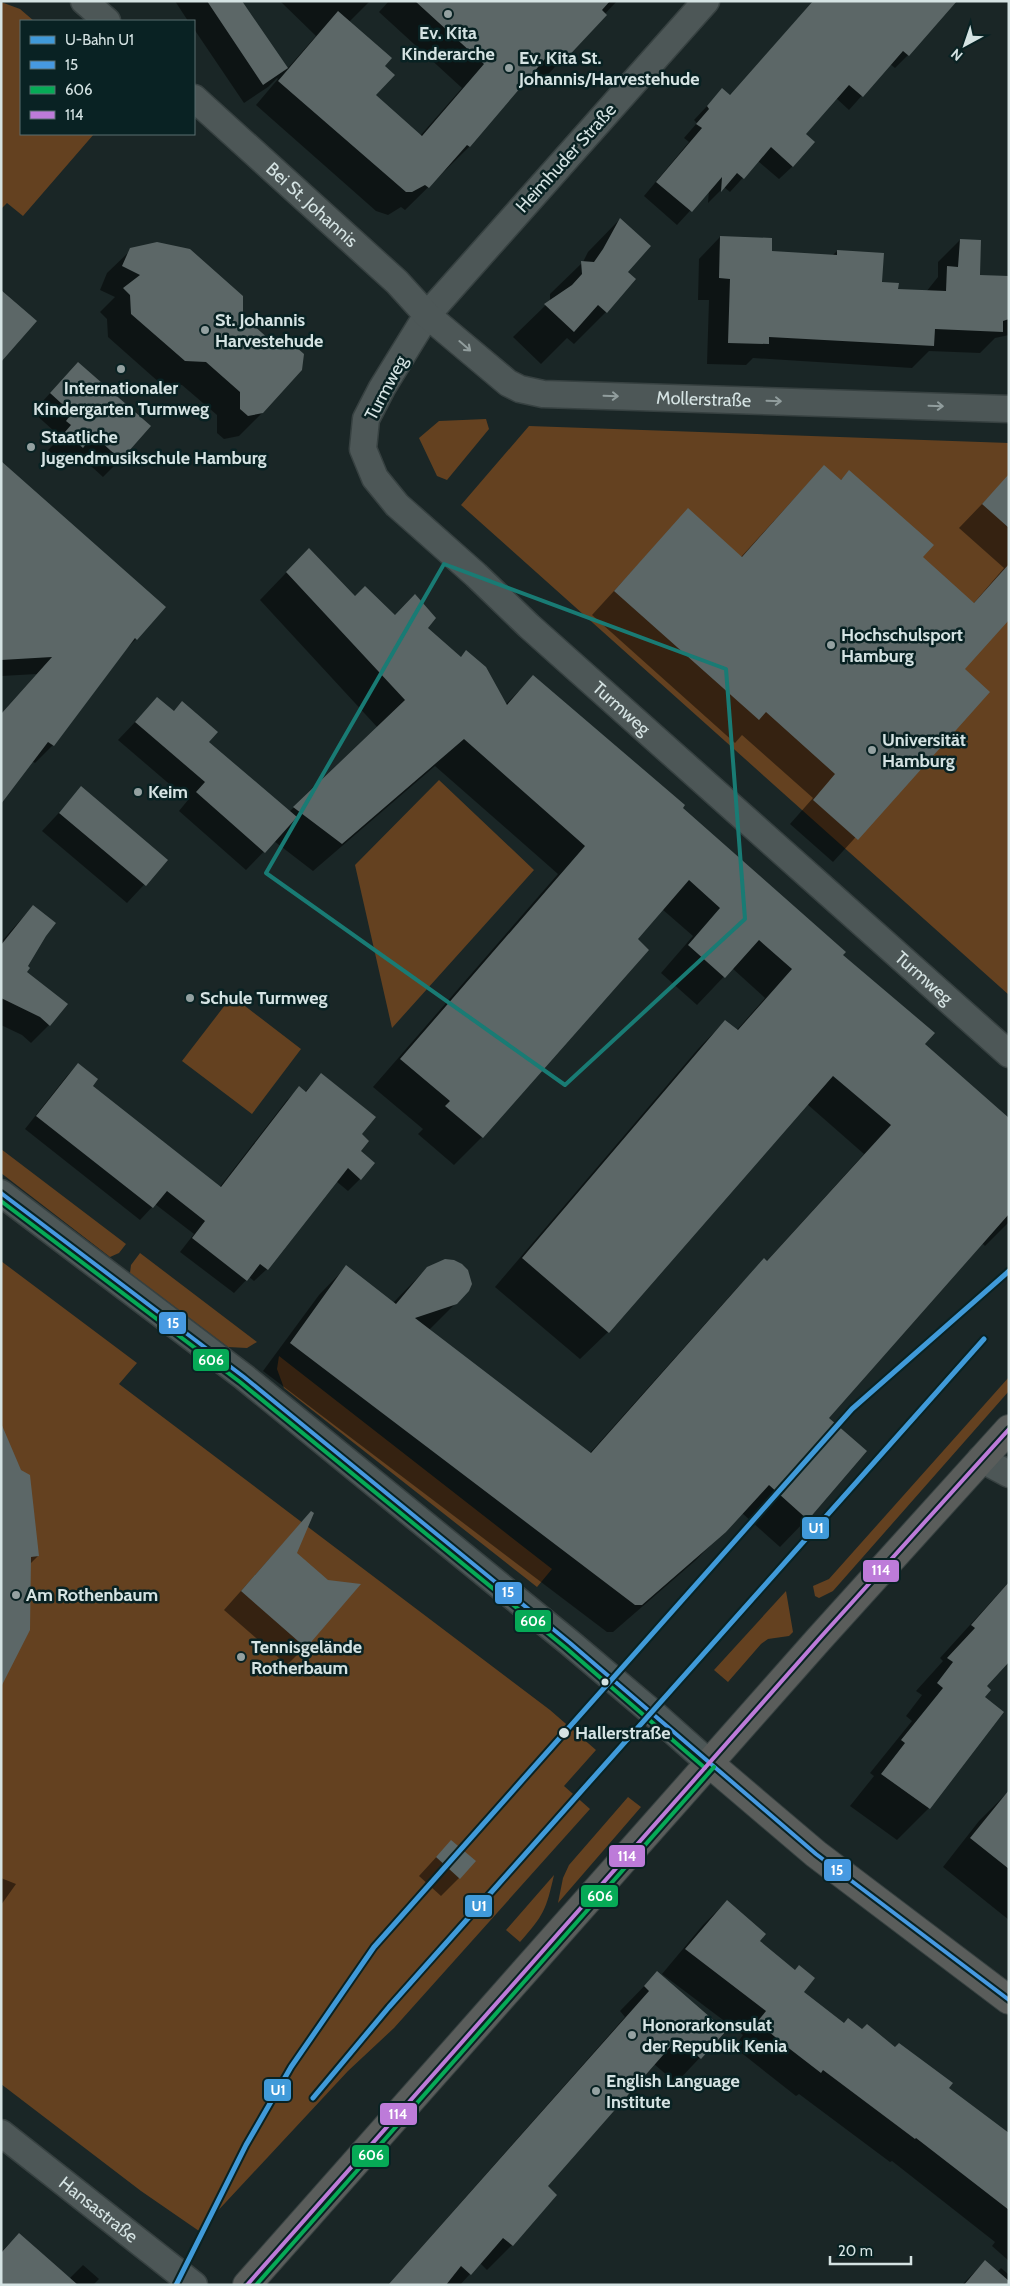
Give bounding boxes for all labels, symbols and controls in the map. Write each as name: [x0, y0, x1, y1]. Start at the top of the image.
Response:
marker: Ev. Kita Kinderarche: [442, 8, 454, 20]
legend: [20, 20, 195, 135]
north arrow: [940, 20, 990, 70]
place label: Ev. Kita Kinderarche: [401, 22, 495, 65]
text: U-Bahn U1: [65, 31, 134, 49]
text: N: [947, 45, 966, 65]
place label: Ev. Kita St. Johannis/Harvestehude: [518, 47, 700, 90]
text: 15: [65, 56, 78, 74]
marker: Ev. Kita St. Johannis/Harvestehude: [503, 62, 515, 74]
text: 606: [65, 81, 93, 99]
street label: Heimhuder Straße: [511, 99, 621, 217]
text: 114: [65, 106, 84, 124]
street label: Bei St. Johannis: [261, 158, 362, 252]
place label: St. Johannis Harvestehude: [215, 309, 323, 352]
marker: St. Johannis Harvestehude: [199, 324, 211, 336]
one-way arrow: [458, 340, 471, 351]
street label: Turmweg: [360, 351, 413, 424]
marker: Internationaler Kindergarten Turmweg: [115, 363, 127, 375]
place label: Internationaler Kindergarten Turmweg: [33, 377, 209, 420]
street label: Mollerstraße: [656, 387, 751, 412]
one-way arrow: [603, 391, 619, 401]
one-way arrow: [766, 396, 782, 406]
one-way arrow: [928, 402, 944, 411]
place label: Staatliche Jugendmusikschule Hamburg: [40, 426, 267, 469]
marker: Staatliche Jugendmusikschule Hamburg: [25, 441, 37, 453]
place label: Hochschulsport Hamburg: [841, 624, 963, 667]
marker: Hochschulsport Hamburg: [825, 639, 837, 651]
street label: Turmweg: [588, 677, 656, 741]
place label: Universität Hamburg: [882, 729, 966, 772]
marker: Universität Hamburg: [866, 744, 878, 756]
place label: Keim: [148, 781, 188, 803]
marker: Keim: [132, 786, 144, 798]
street label: Turmweg: [890, 946, 958, 1010]
place label: Schule Turmweg: [200, 987, 327, 1009]
marker: Schule Turmweg: [184, 992, 196, 1004]
line badge: 15: [158, 1311, 187, 1335]
text: 15: [167, 1314, 179, 1332]
line badge: 606: [192, 1348, 230, 1372]
text: 606: [198, 1351, 224, 1369]
line badge: U1: [801, 1516, 830, 1540]
text: U1: [808, 1519, 824, 1537]
line badge: 114: [862, 1559, 900, 1583]
text: 114: [871, 1561, 891, 1579]
line badge: 15: [494, 1581, 523, 1605]
text: 15: [502, 1583, 514, 1601]
place label: Am Rothenbaum: [26, 1584, 158, 1606]
marker: Am Rothenbaum: [10, 1589, 22, 1601]
line badge: 606: [514, 1609, 552, 1633]
text: 606: [520, 1612, 546, 1630]
place label: Tennisgelände Rotherbaum: [251, 1636, 362, 1679]
marker: Tennisgelände Rotherbaum: [235, 1651, 247, 1663]
unlabelled marker: [600, 1677, 610, 1687]
place label: Hallerstraße: [575, 1722, 671, 1744]
marker: Hallerstraße: [557, 1726, 571, 1740]
line badge: 114: [608, 1844, 646, 1868]
text: 114: [617, 1847, 637, 1865]
line badge: 15: [823, 1858, 852, 1882]
text: 15: [831, 1861, 843, 1879]
line badge: 606: [580, 1884, 619, 1908]
text: 606: [587, 1887, 613, 1905]
line badge: U1: [464, 1894, 493, 1918]
text: U1: [471, 1897, 487, 1915]
place label: Honorarkonsulat der Republik Kenia: [642, 2014, 787, 2057]
marker: Honorarkonsulat der Republik Kenia: [626, 2029, 638, 2041]
place label: English Language Institute: [606, 2070, 740, 2113]
line badge: U1: [263, 2078, 292, 2102]
text: U1: [270, 2081, 286, 2099]
marker: English Language Institute: [590, 2085, 602, 2097]
line badge: 114: [379, 2102, 418, 2126]
text: 114: [388, 2105, 408, 2123]
line badge: 606: [351, 2144, 390, 2168]
text: 606: [358, 2146, 384, 2164]
street label: Hansastraße: [54, 2172, 142, 2248]
scale bar: [830, 2234, 911, 2266]
text: 20 m: [838, 2242, 873, 2260]

